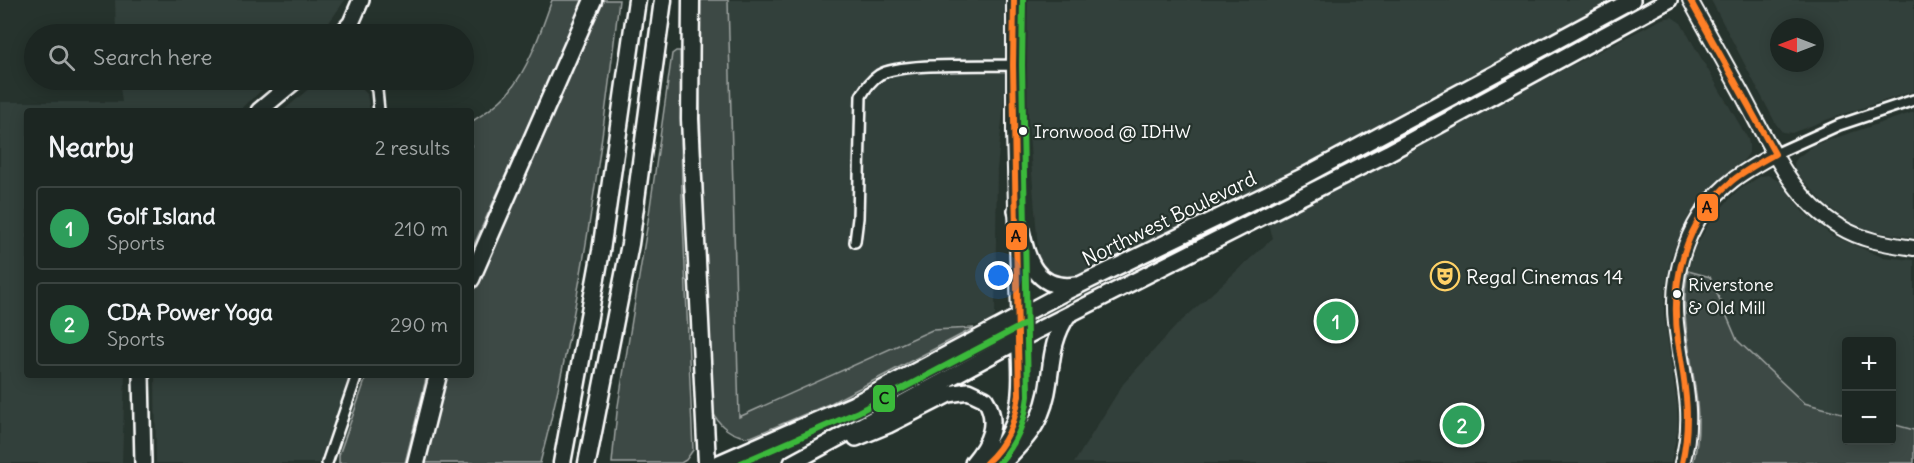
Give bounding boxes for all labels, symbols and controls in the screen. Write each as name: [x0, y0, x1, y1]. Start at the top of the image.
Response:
north arrow: [1770, 18, 1824, 72]
search box: [24, 24, 474, 90]
icon: search: [45, 41, 78, 74]
text: Search here: [93, 43, 212, 71]
place label: Ironwood @ IDHW: [1034, 120, 1191, 143]
marker: Ironwood @ IDHW: [1017, 125, 1029, 137]
text: Nearby: [48, 131, 134, 164]
text: 2 results: [375, 135, 450, 160]
street label: Northwest Boulevard: [1078, 165, 1260, 271]
line badge: A: [1696, 193, 1719, 222]
text: A: [1702, 197, 1712, 217]
text: Golf Island: [107, 202, 215, 230]
text: 1: [66, 216, 73, 241]
text: 210 m: [394, 216, 448, 241]
line badge: A: [1005, 222, 1028, 251]
text: A: [1011, 226, 1021, 246]
text: Sports: [107, 230, 165, 255]
theatre icon: Regal Cinemas 14: [1429, 260, 1461, 292]
your location: [984, 261, 1013, 290]
place label: Regal Cinemas 14: [1466, 264, 1623, 289]
place label: Riverstone & Old Mill: [1688, 273, 1774, 319]
marker: Riverstone & Old Mill: [1671, 288, 1683, 300]
text: CDA Power Yoga: [107, 298, 273, 326]
pin: 1: [1316, 298, 1356, 344]
text: 2: [64, 312, 75, 337]
text: 290 m: [390, 312, 448, 337]
text: Sports: [107, 326, 165, 351]
map controls: [1842, 337, 1896, 445]
button: +: [1842, 337, 1896, 391]
line badge: C: [872, 384, 896, 413]
text: C: [879, 388, 890, 408]
button: −: [1842, 391, 1896, 445]
pin: 2: [1442, 402, 1482, 448]

